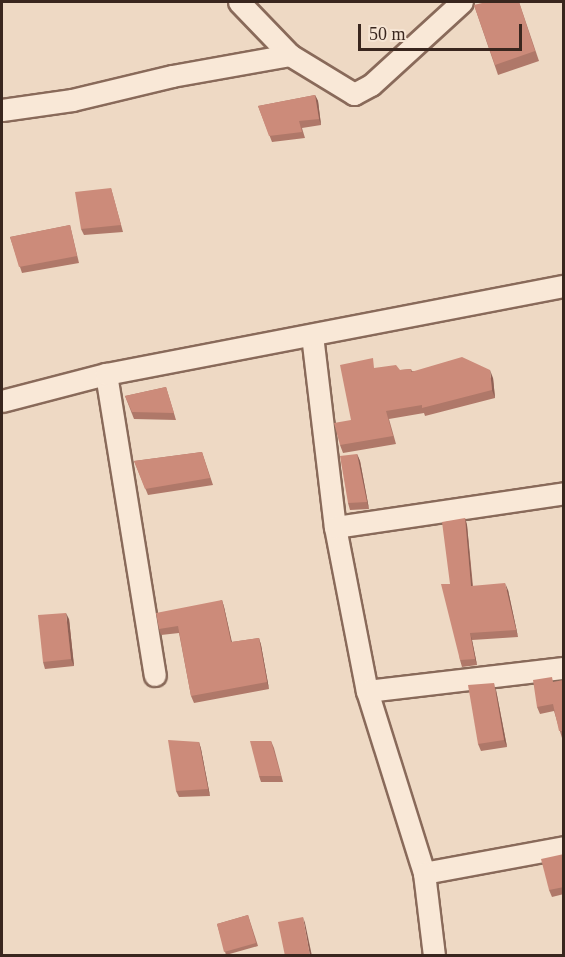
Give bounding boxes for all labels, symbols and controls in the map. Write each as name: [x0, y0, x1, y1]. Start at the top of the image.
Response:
scale bar: [361, 12, 524, 50]
text: 50 m: [369, 24, 406, 44]

